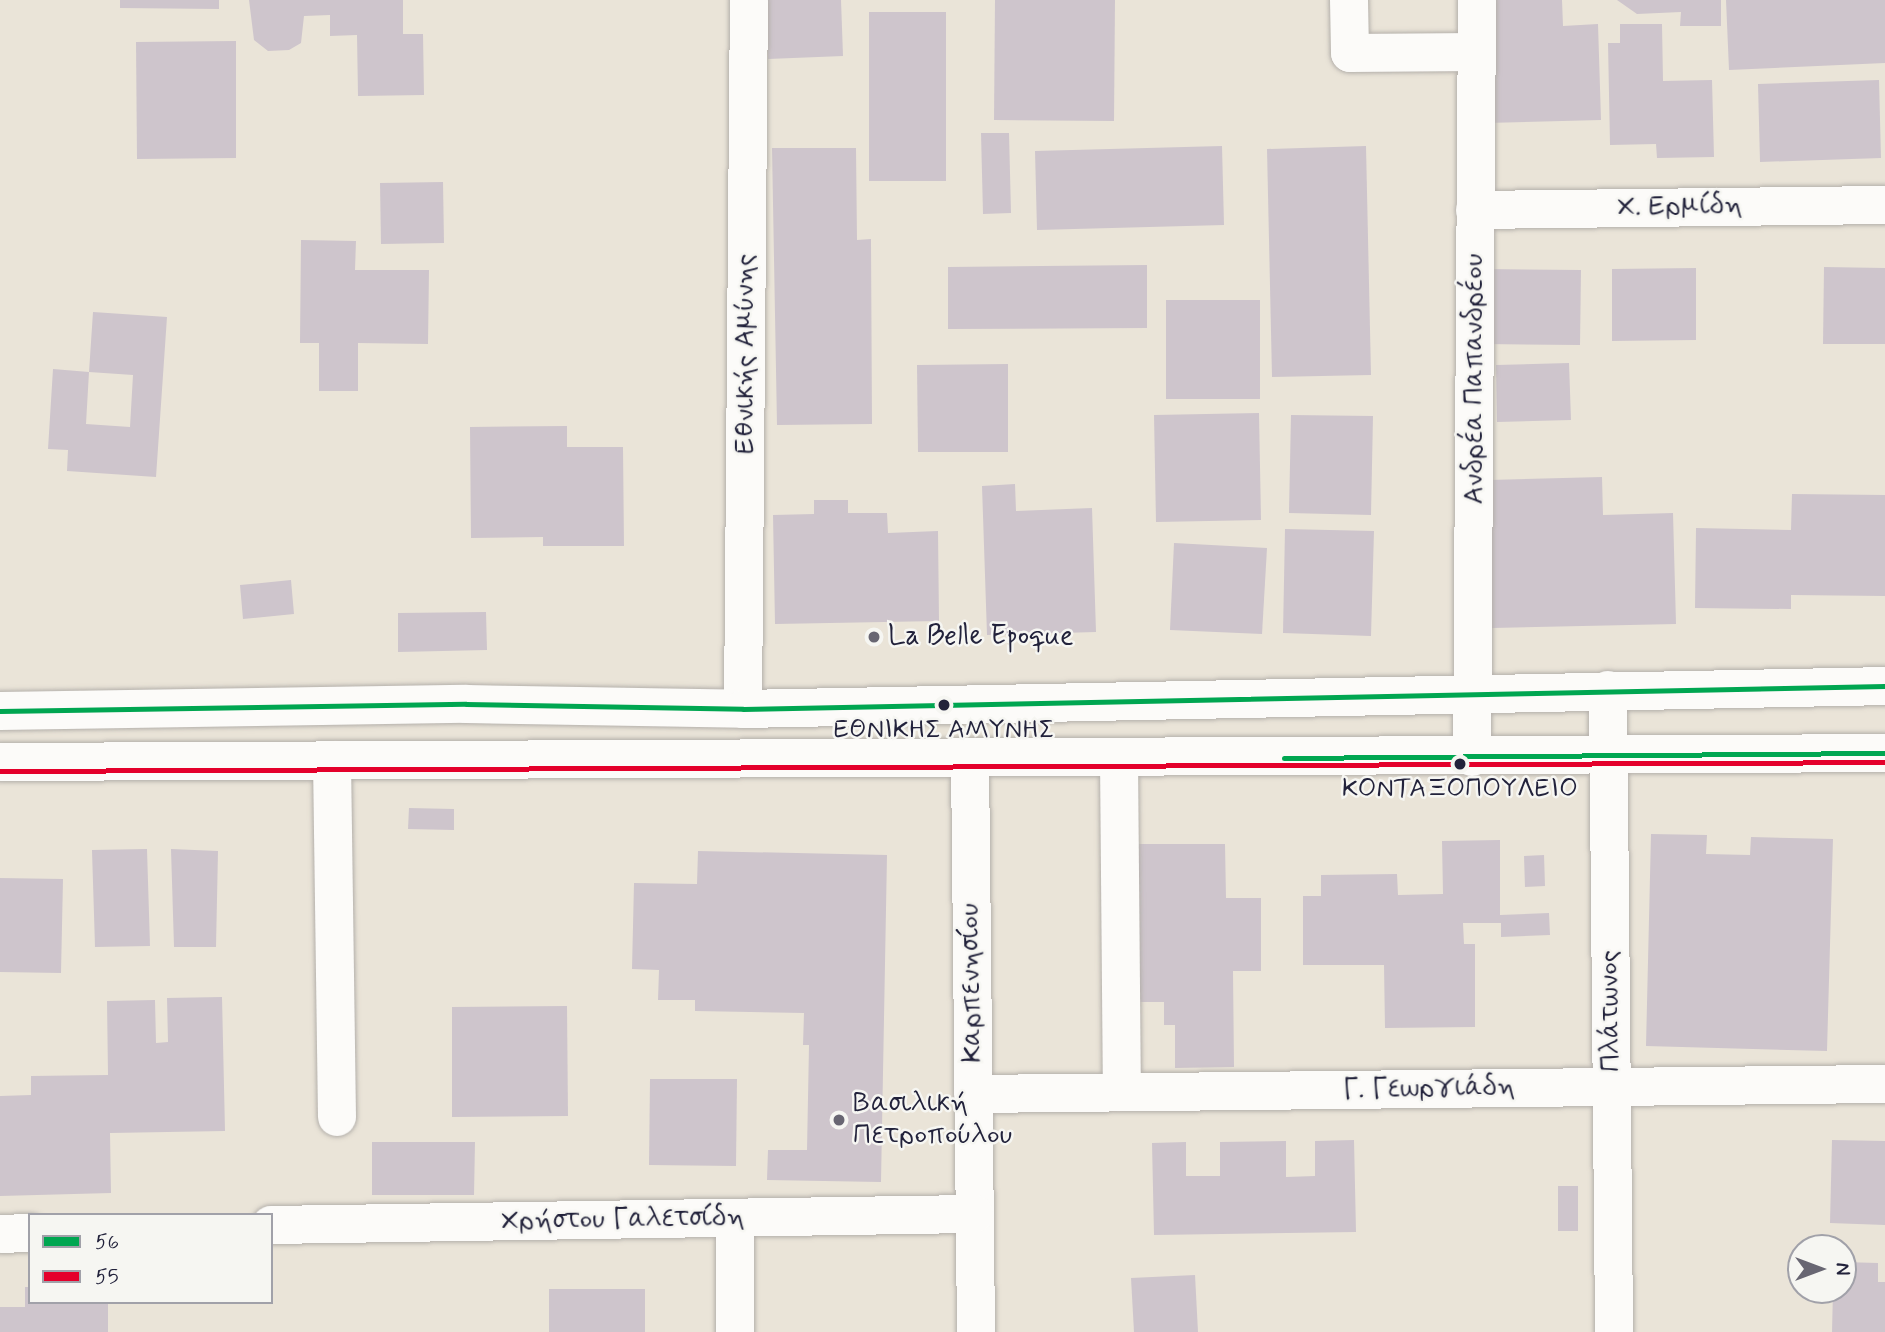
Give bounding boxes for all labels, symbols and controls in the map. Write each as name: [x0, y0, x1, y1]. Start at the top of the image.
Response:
street label: Χ. Ερμίδη: [1617, 189, 1743, 225]
street label: Εθνικής Αμύνης: [729, 254, 763, 454]
street label: Ανδρέα Παπανδρέου: [1458, 254, 1492, 504]
place label: La Belle Epoque: [888, 620, 1076, 654]
marker: La Belle Epoque: [866, 629, 882, 645]
marker: ΕΘΝΙΚΗΣ ΑΜΥΝΗΣ: [937, 698, 951, 712]
place label: ΕΘΝΙΚΗΣ ΑΜΥΝΗΣ: [833, 715, 1055, 747]
marker: ΚΟΝΤΑΞΟΠΟΥΛΕΙΟ: [1453, 757, 1467, 771]
place label: ΚΟΝΤΑΞΟΠΟΥΛΕΙΟ: [1342, 774, 1578, 806]
street label: Καρπενησίου: [954, 903, 990, 1063]
street label: Πλάτωνος: [1593, 950, 1629, 1072]
street label: Γ. Γεωργιάδη: [1342, 1071, 1516, 1107]
place label: Βασιλική Πετροπούλου: [853, 1087, 1012, 1153]
marker: Βασιλική Πετροπούλου: [831, 1112, 847, 1128]
street label: Χρήστου Γαλετσίδη: [501, 1201, 745, 1239]
legend: [28, 1213, 273, 1304]
text: 56: [95, 1228, 119, 1256]
north arrow: [1787, 1234, 1857, 1304]
text: 55: [95, 1263, 119, 1291]
text: N: [1829, 1263, 1854, 1275]

